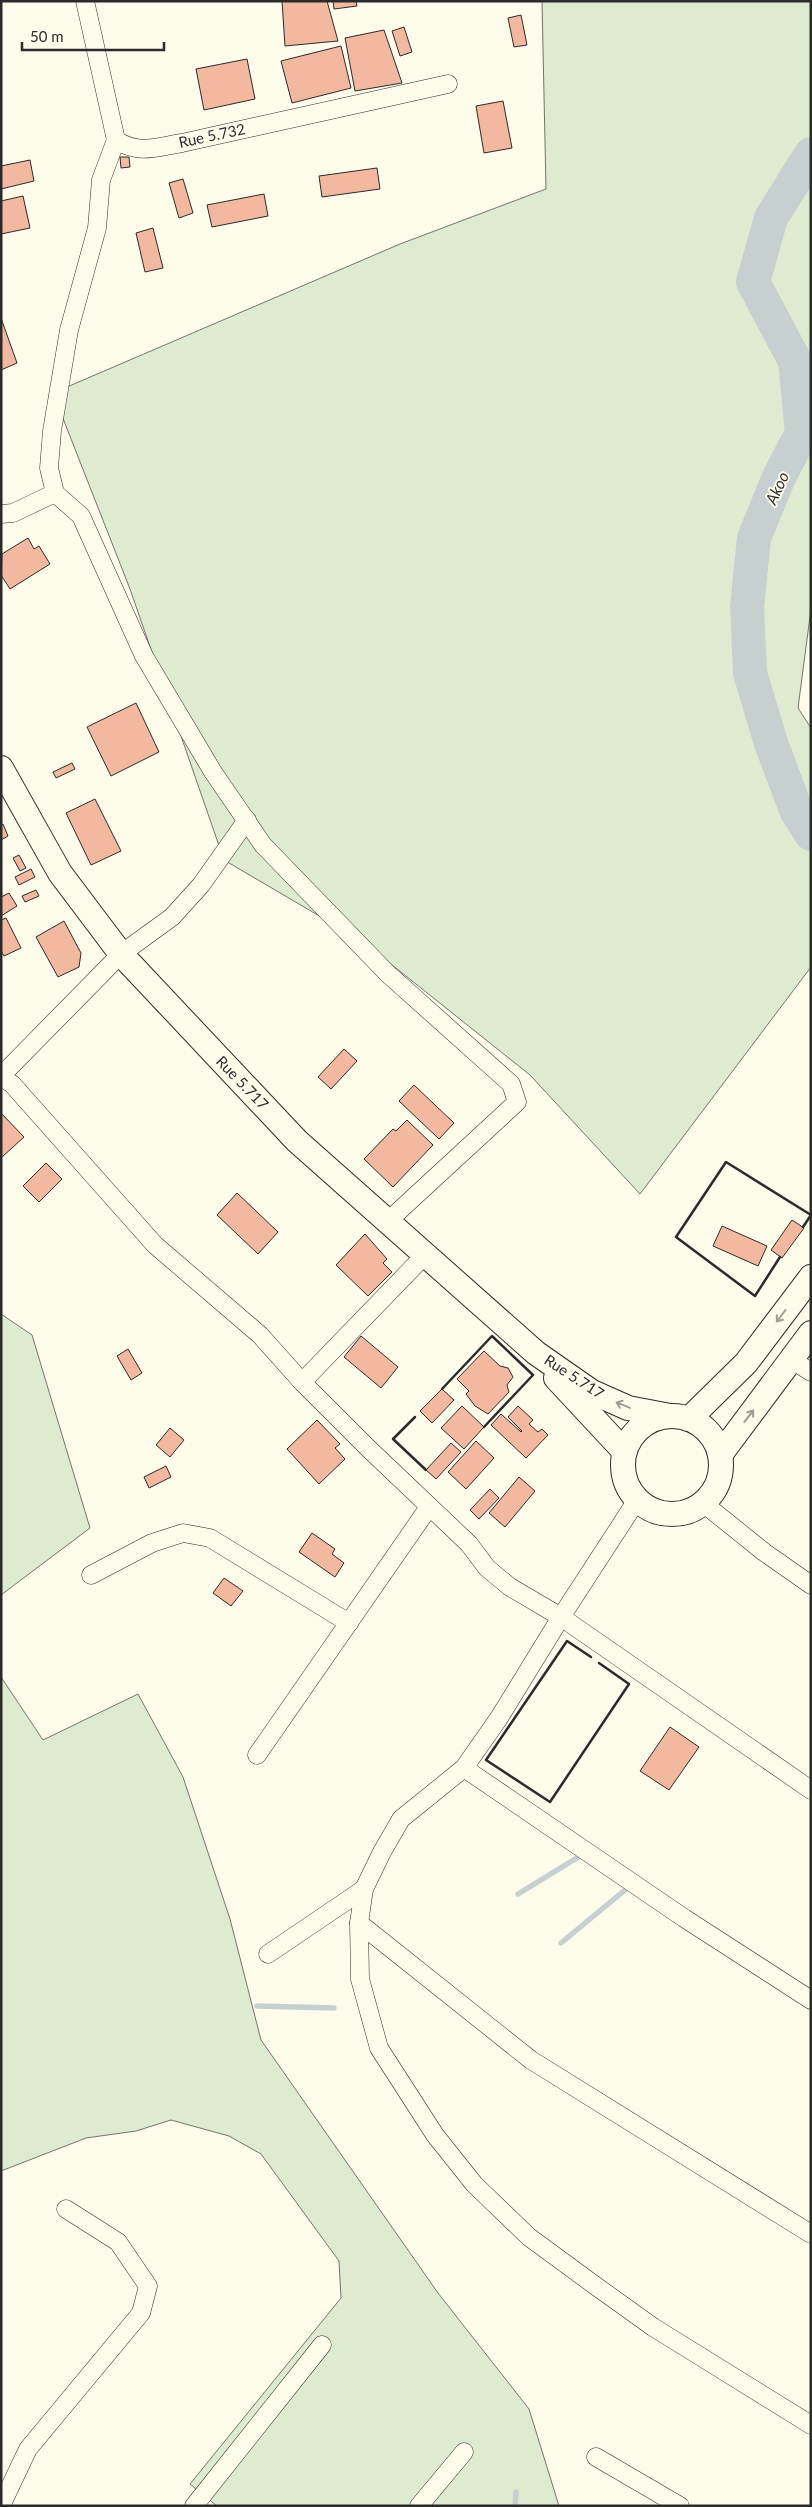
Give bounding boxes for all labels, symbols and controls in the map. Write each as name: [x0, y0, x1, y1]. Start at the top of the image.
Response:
scale bar: [22, 20, 165, 52]
text: 50 m: [30, 27, 64, 45]
street label: Rue 5.732: [177, 119, 247, 151]
water label: Akoo: [760, 468, 792, 508]
street label: Rue 5.717: [213, 1052, 273, 1113]
one-way arrow: [776, 1309, 787, 1322]
street label: Rue 5.717: [541, 1350, 608, 1402]
one-way arrow: [616, 1400, 631, 1410]
one-way arrow: [743, 1410, 754, 1423]

